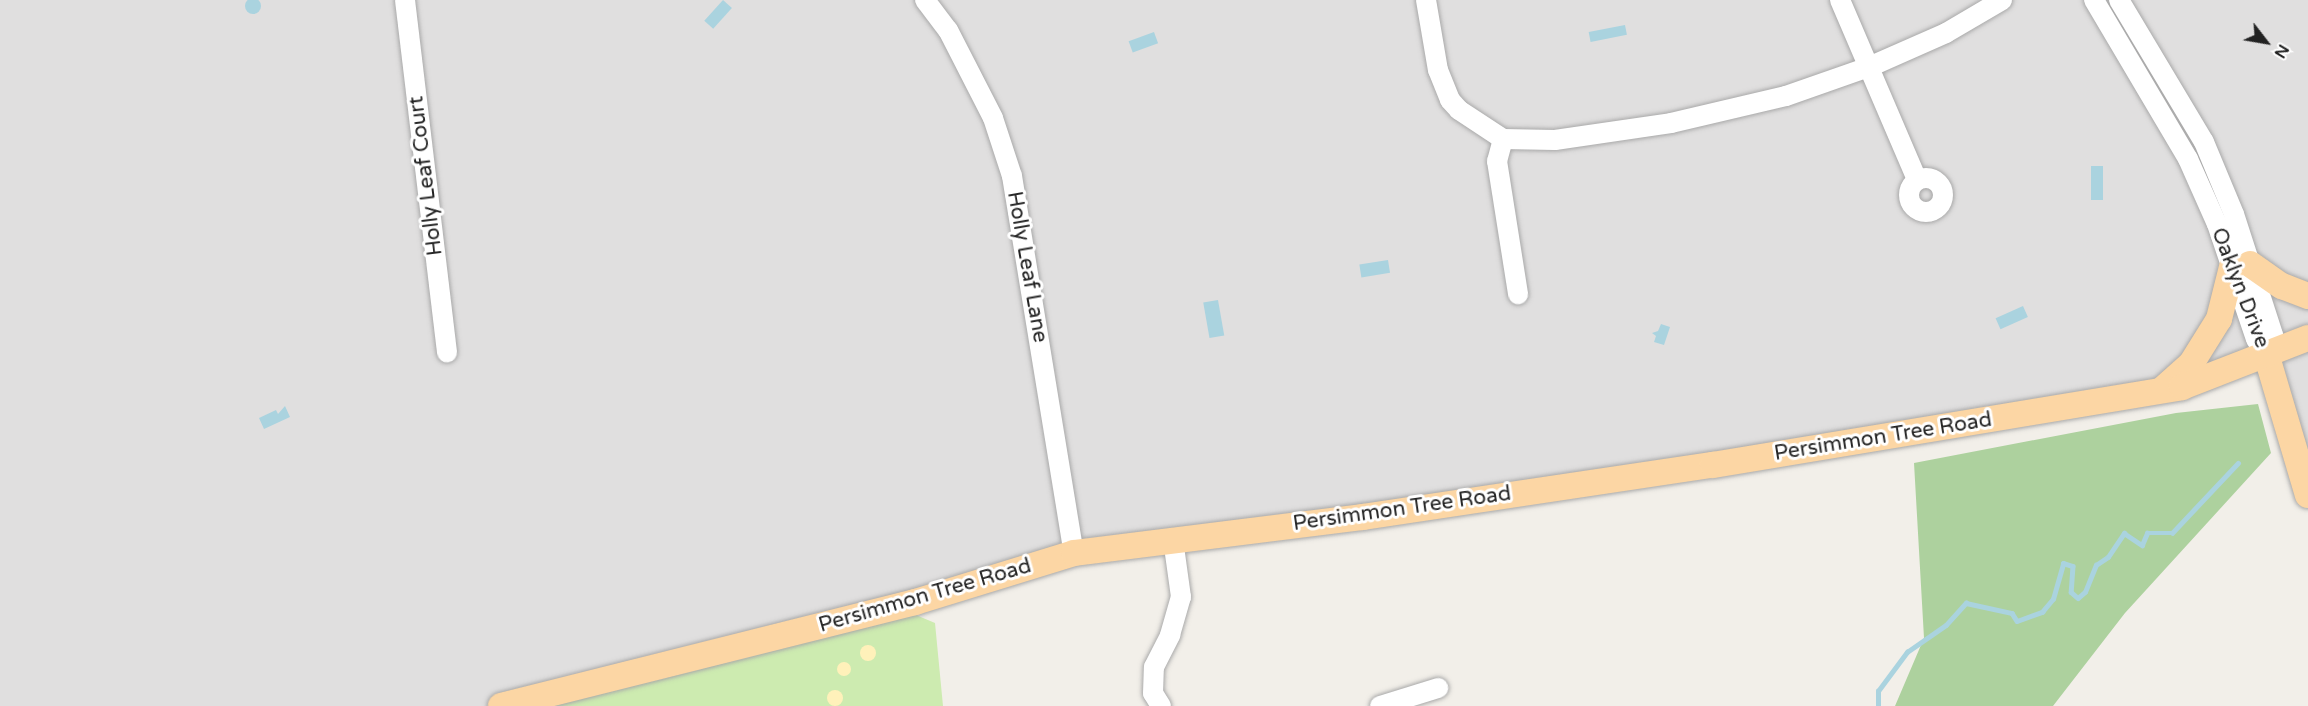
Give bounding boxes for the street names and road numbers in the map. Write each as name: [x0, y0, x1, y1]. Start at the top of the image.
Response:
street label: Holly Leaf Court: [404, 95, 448, 257]
street label: Holly Leaf Lane: [1001, 189, 1053, 345]
street label: Oaklyn Drive: [2206, 224, 2274, 352]
street label: Persimmon Tree Road: [1772, 407, 1994, 467]
street label: Persimmon Tree Road: [1291, 481, 1513, 537]
street label: Persimmon Tree Road: [816, 554, 1034, 638]

